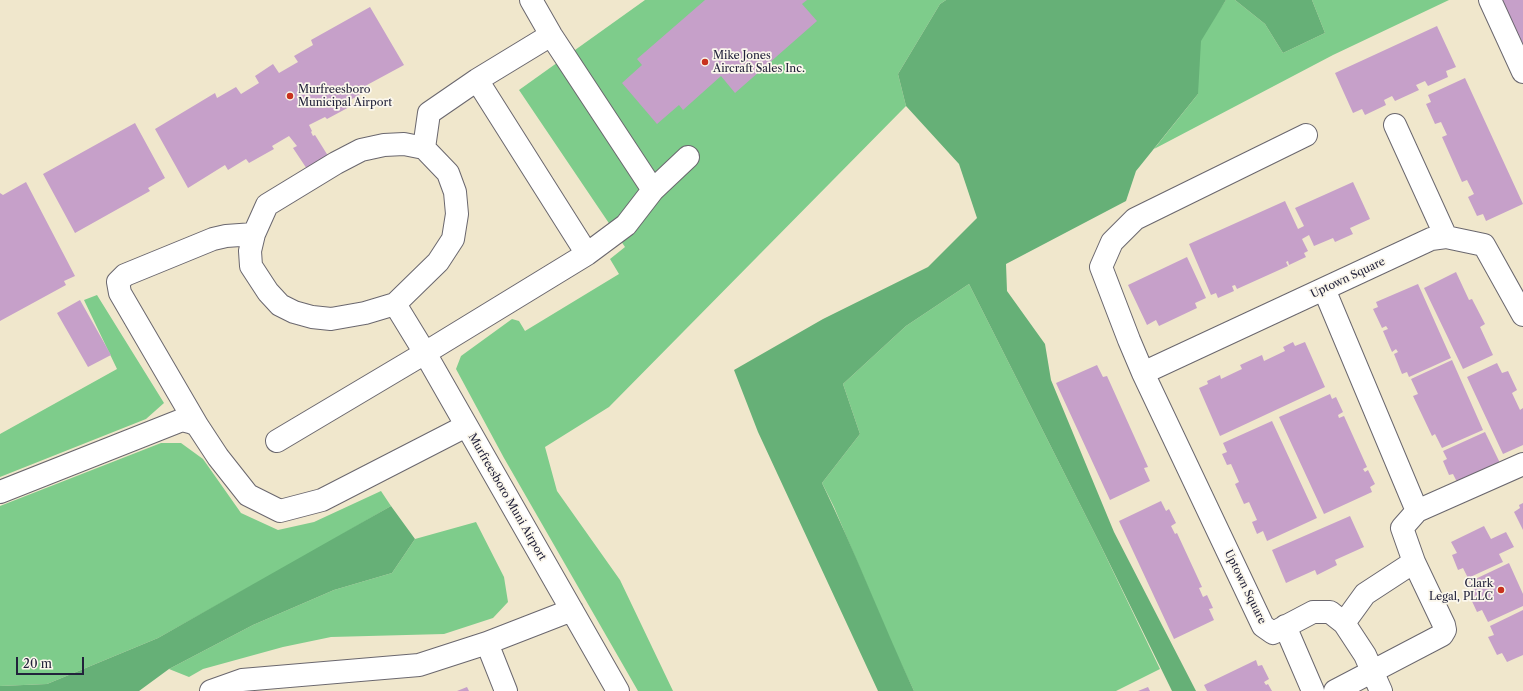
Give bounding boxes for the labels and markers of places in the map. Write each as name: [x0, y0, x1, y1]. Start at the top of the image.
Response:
place label: Mike Jones Aircraft Sales Inc.: [713, 49, 805, 75]
marker: Mike Jones Aircraft Sales Inc.: [700, 57, 710, 67]
place label: Murfreesboro Municipal Airport: [298, 83, 392, 109]
marker: Murfreesboro Municipal Airport: [285, 91, 295, 101]
place label: Clark Legal, PLLC: [1429, 577, 1493, 603]
marker: Clark Legal, PLLC: [1496, 585, 1506, 595]

